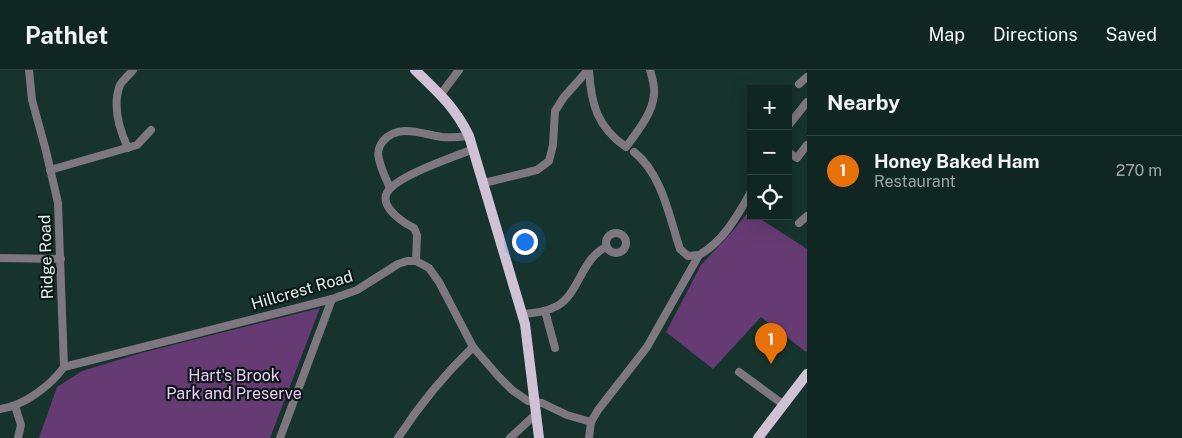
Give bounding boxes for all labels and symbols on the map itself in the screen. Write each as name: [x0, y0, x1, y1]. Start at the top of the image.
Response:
street label: Ridge Road: [35, 214, 57, 300]
your location: [512, 229, 538, 255]
street label: Hillcrest Road: [249, 266, 355, 314]
pin: 1: [755, 323, 787, 364]
park label: Hart's Brook Park and Preserve: [166, 366, 302, 403]

